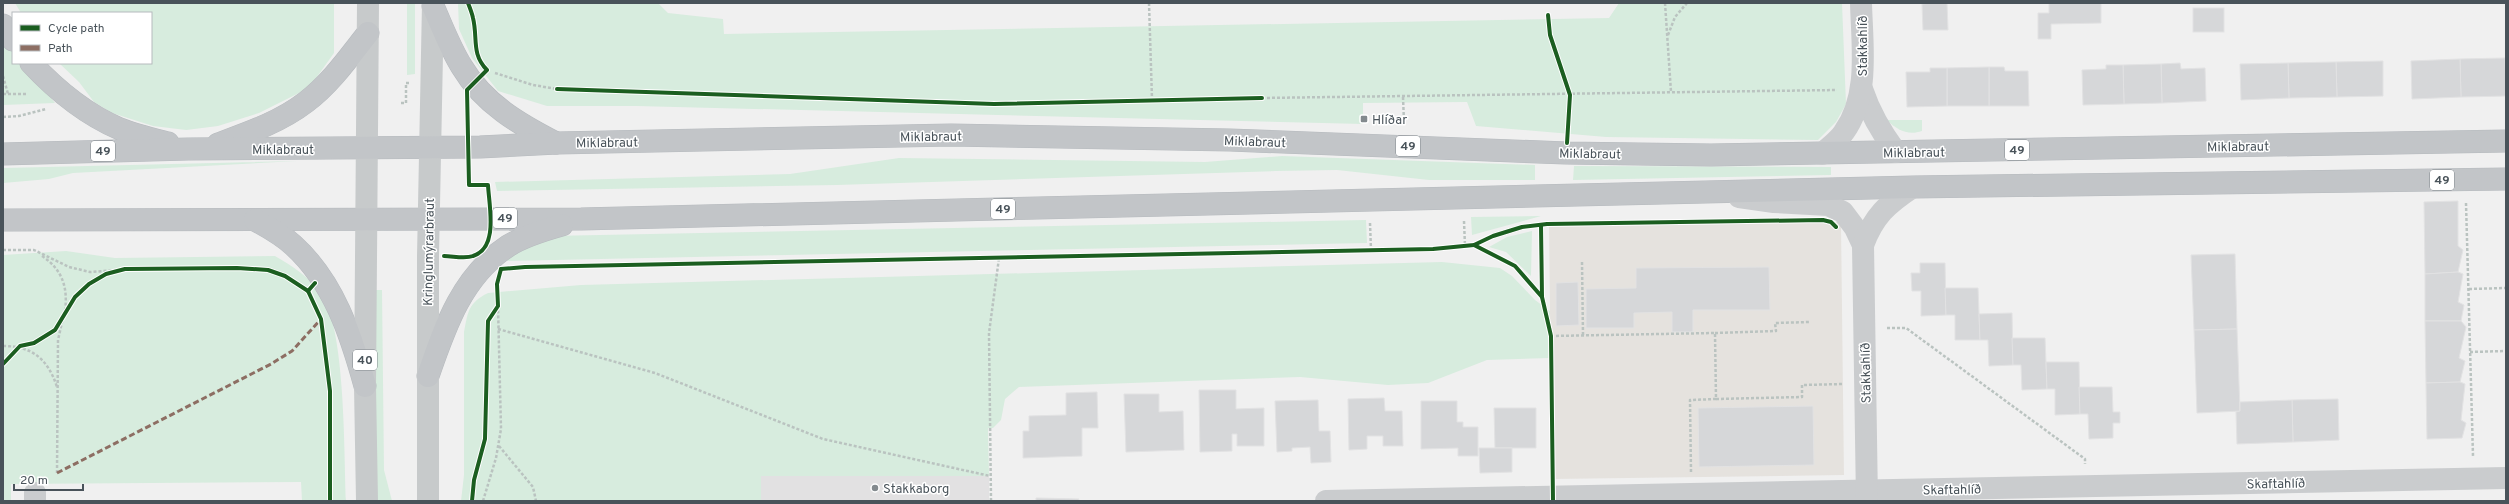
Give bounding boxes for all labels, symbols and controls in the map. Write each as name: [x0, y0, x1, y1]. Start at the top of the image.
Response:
legend: [12, 12, 152, 64]
street label: Stakkahlíð: [1856, 16, 1872, 76]
text: Cycle path: [48, 21, 105, 37]
text: Path: [48, 41, 73, 57]
place label: Hlíðar: [1372, 113, 1407, 129]
marker: Hlíðar: [1359, 114, 1369, 124]
street label: Miklabraut: [900, 129, 962, 147]
street label: Miklabraut: [1224, 134, 1286, 152]
street label: Miklabraut: [576, 135, 638, 153]
road number: 49: [1396, 136, 1420, 156]
street label: Miklabraut: [2207, 139, 2269, 157]
road number: 49: [2005, 140, 2029, 160]
road number: 49: [91, 141, 115, 161]
street label: Miklabraut: [252, 143, 314, 159]
street label: Miklabraut: [1883, 145, 1945, 163]
street label: Miklabraut: [1559, 146, 1621, 164]
road number: 49: [2430, 170, 2454, 190]
street label: Kringlumýrarbraut: [421, 198, 439, 306]
road number: 49: [991, 199, 1015, 219]
road number: 49: [493, 208, 517, 228]
street label: Stakkahlíð: [1858, 342, 1876, 404]
road number: 40: [353, 350, 377, 370]
scale bar: [14, 466, 83, 492]
text: 20 m: [20, 473, 48, 489]
street label: Skaftahlíð: [2247, 476, 2305, 494]
place label: Stakkaborg: [883, 482, 949, 498]
street label: Skaftahlíð: [1923, 482, 1981, 500]
marker: Stakkaborg: [870, 483, 880, 493]

